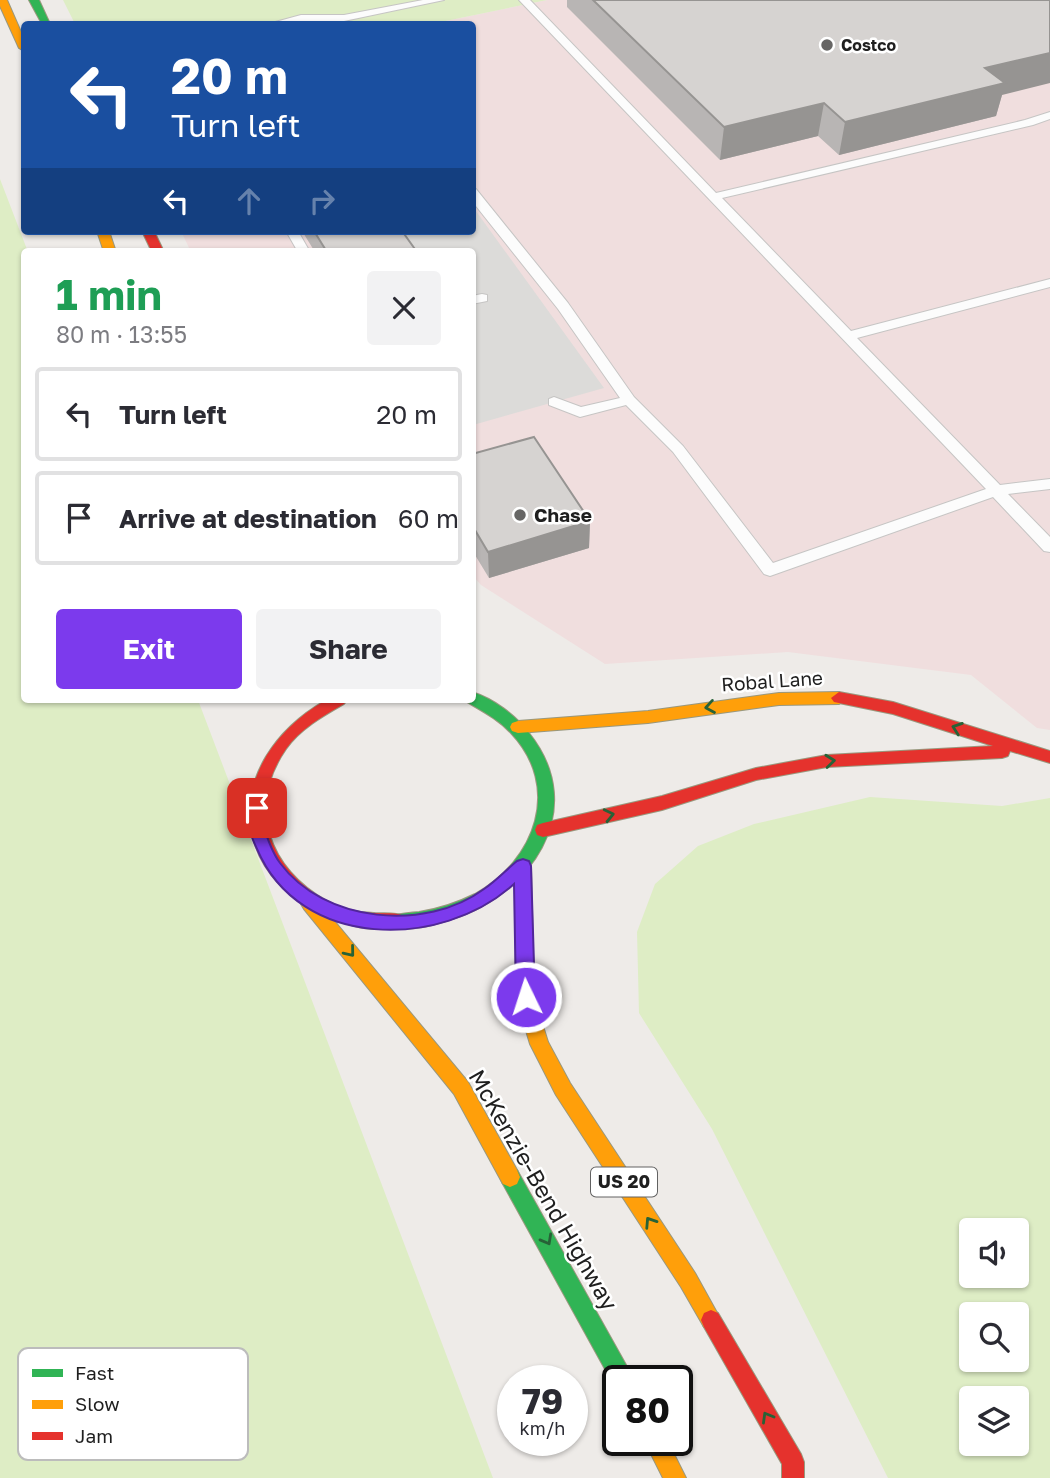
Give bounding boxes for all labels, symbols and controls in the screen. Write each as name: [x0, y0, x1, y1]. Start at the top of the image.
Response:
place label: Costco: [841, 35, 896, 55]
marker: Costco: [819, 37, 835, 53]
text: 20 m: [171, 46, 288, 105]
icon: left: [56, 49, 147, 140]
text: Turn left: [171, 106, 300, 144]
icon: left: [157, 182, 195, 220]
icon: ahead: [230, 182, 268, 220]
icon: right: [303, 182, 341, 220]
text: 1 min: [56, 269, 162, 319]
button: close: [367, 271, 441, 345]
text: 80 m · 13:55: [56, 320, 187, 348]
icon: left: [60, 395, 98, 433]
text: Turn left: [119, 399, 227, 430]
text: 20 m: [376, 399, 437, 430]
icon: arrive: [60, 499, 98, 537]
text: Arrive at destination: [119, 503, 377, 534]
text: 60 m: [398, 503, 459, 534]
place label: Chase: [534, 503, 592, 526]
marker: Chase: [512, 507, 528, 523]
button: Exit: [56, 609, 242, 689]
button: Share: [256, 609, 441, 689]
street label: Robal Lane: [720, 665, 824, 696]
one-way arrow: [704, 698, 716, 713]
one-way arrow: [951, 722, 964, 736]
one-way arrow: [825, 754, 836, 769]
pin: [227, 778, 287, 838]
icon: arrive: [238, 789, 276, 827]
one-way arrow: [603, 809, 615, 824]
one-way arrow: [342, 944, 354, 957]
position arrow: [489, 960, 563, 1034]
street label: McKenzie-Bend Highway: [463, 1064, 624, 1315]
road number: US 20: [591, 1168, 657, 1196]
one-way arrow: [645, 1216, 658, 1229]
map controls: [959, 1218, 1029, 1456]
button: sound: [959, 1218, 1029, 1288]
one-way arrow: [539, 1233, 552, 1245]
button: search: [959, 1302, 1029, 1372]
legend: [18, 1348, 248, 1460]
text: Fast: [75, 1361, 114, 1384]
speed limit sign: 80: [602, 1365, 693, 1456]
text: 79: [522, 1380, 563, 1422]
button: layers: [959, 1386, 1029, 1456]
text: Slow: [75, 1392, 120, 1415]
one-way arrow: [762, 1411, 775, 1424]
text: km/h: [520, 1417, 565, 1439]
text: Jam: [75, 1424, 113, 1447]

